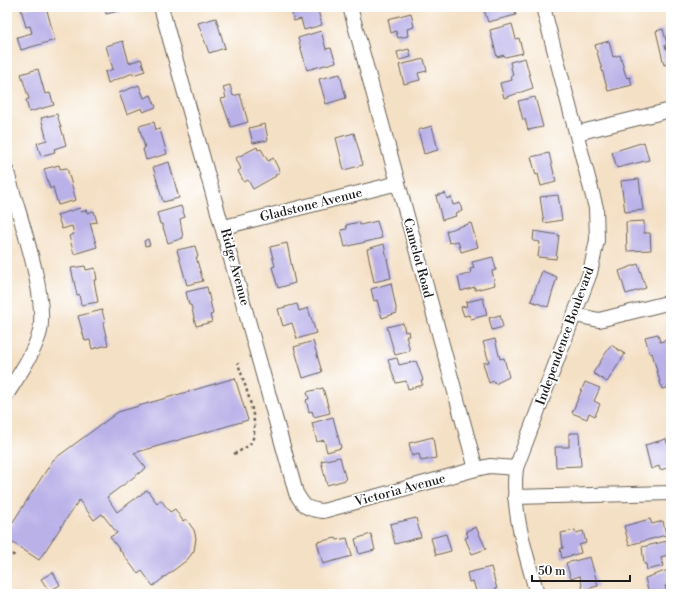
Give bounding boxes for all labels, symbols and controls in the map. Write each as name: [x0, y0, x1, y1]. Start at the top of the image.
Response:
street label: Gladstone Avenue: [258, 184, 364, 225]
street label: Camelot Road: [400, 216, 436, 300]
street label: Ridge Avenue: [217, 227, 253, 308]
street label: Independence Boulevard: [533, 264, 598, 407]
street label: Victoria Avenue: [352, 470, 448, 510]
scale bar: [532, 557, 630, 583]
text: 50 m: [538, 564, 566, 579]

